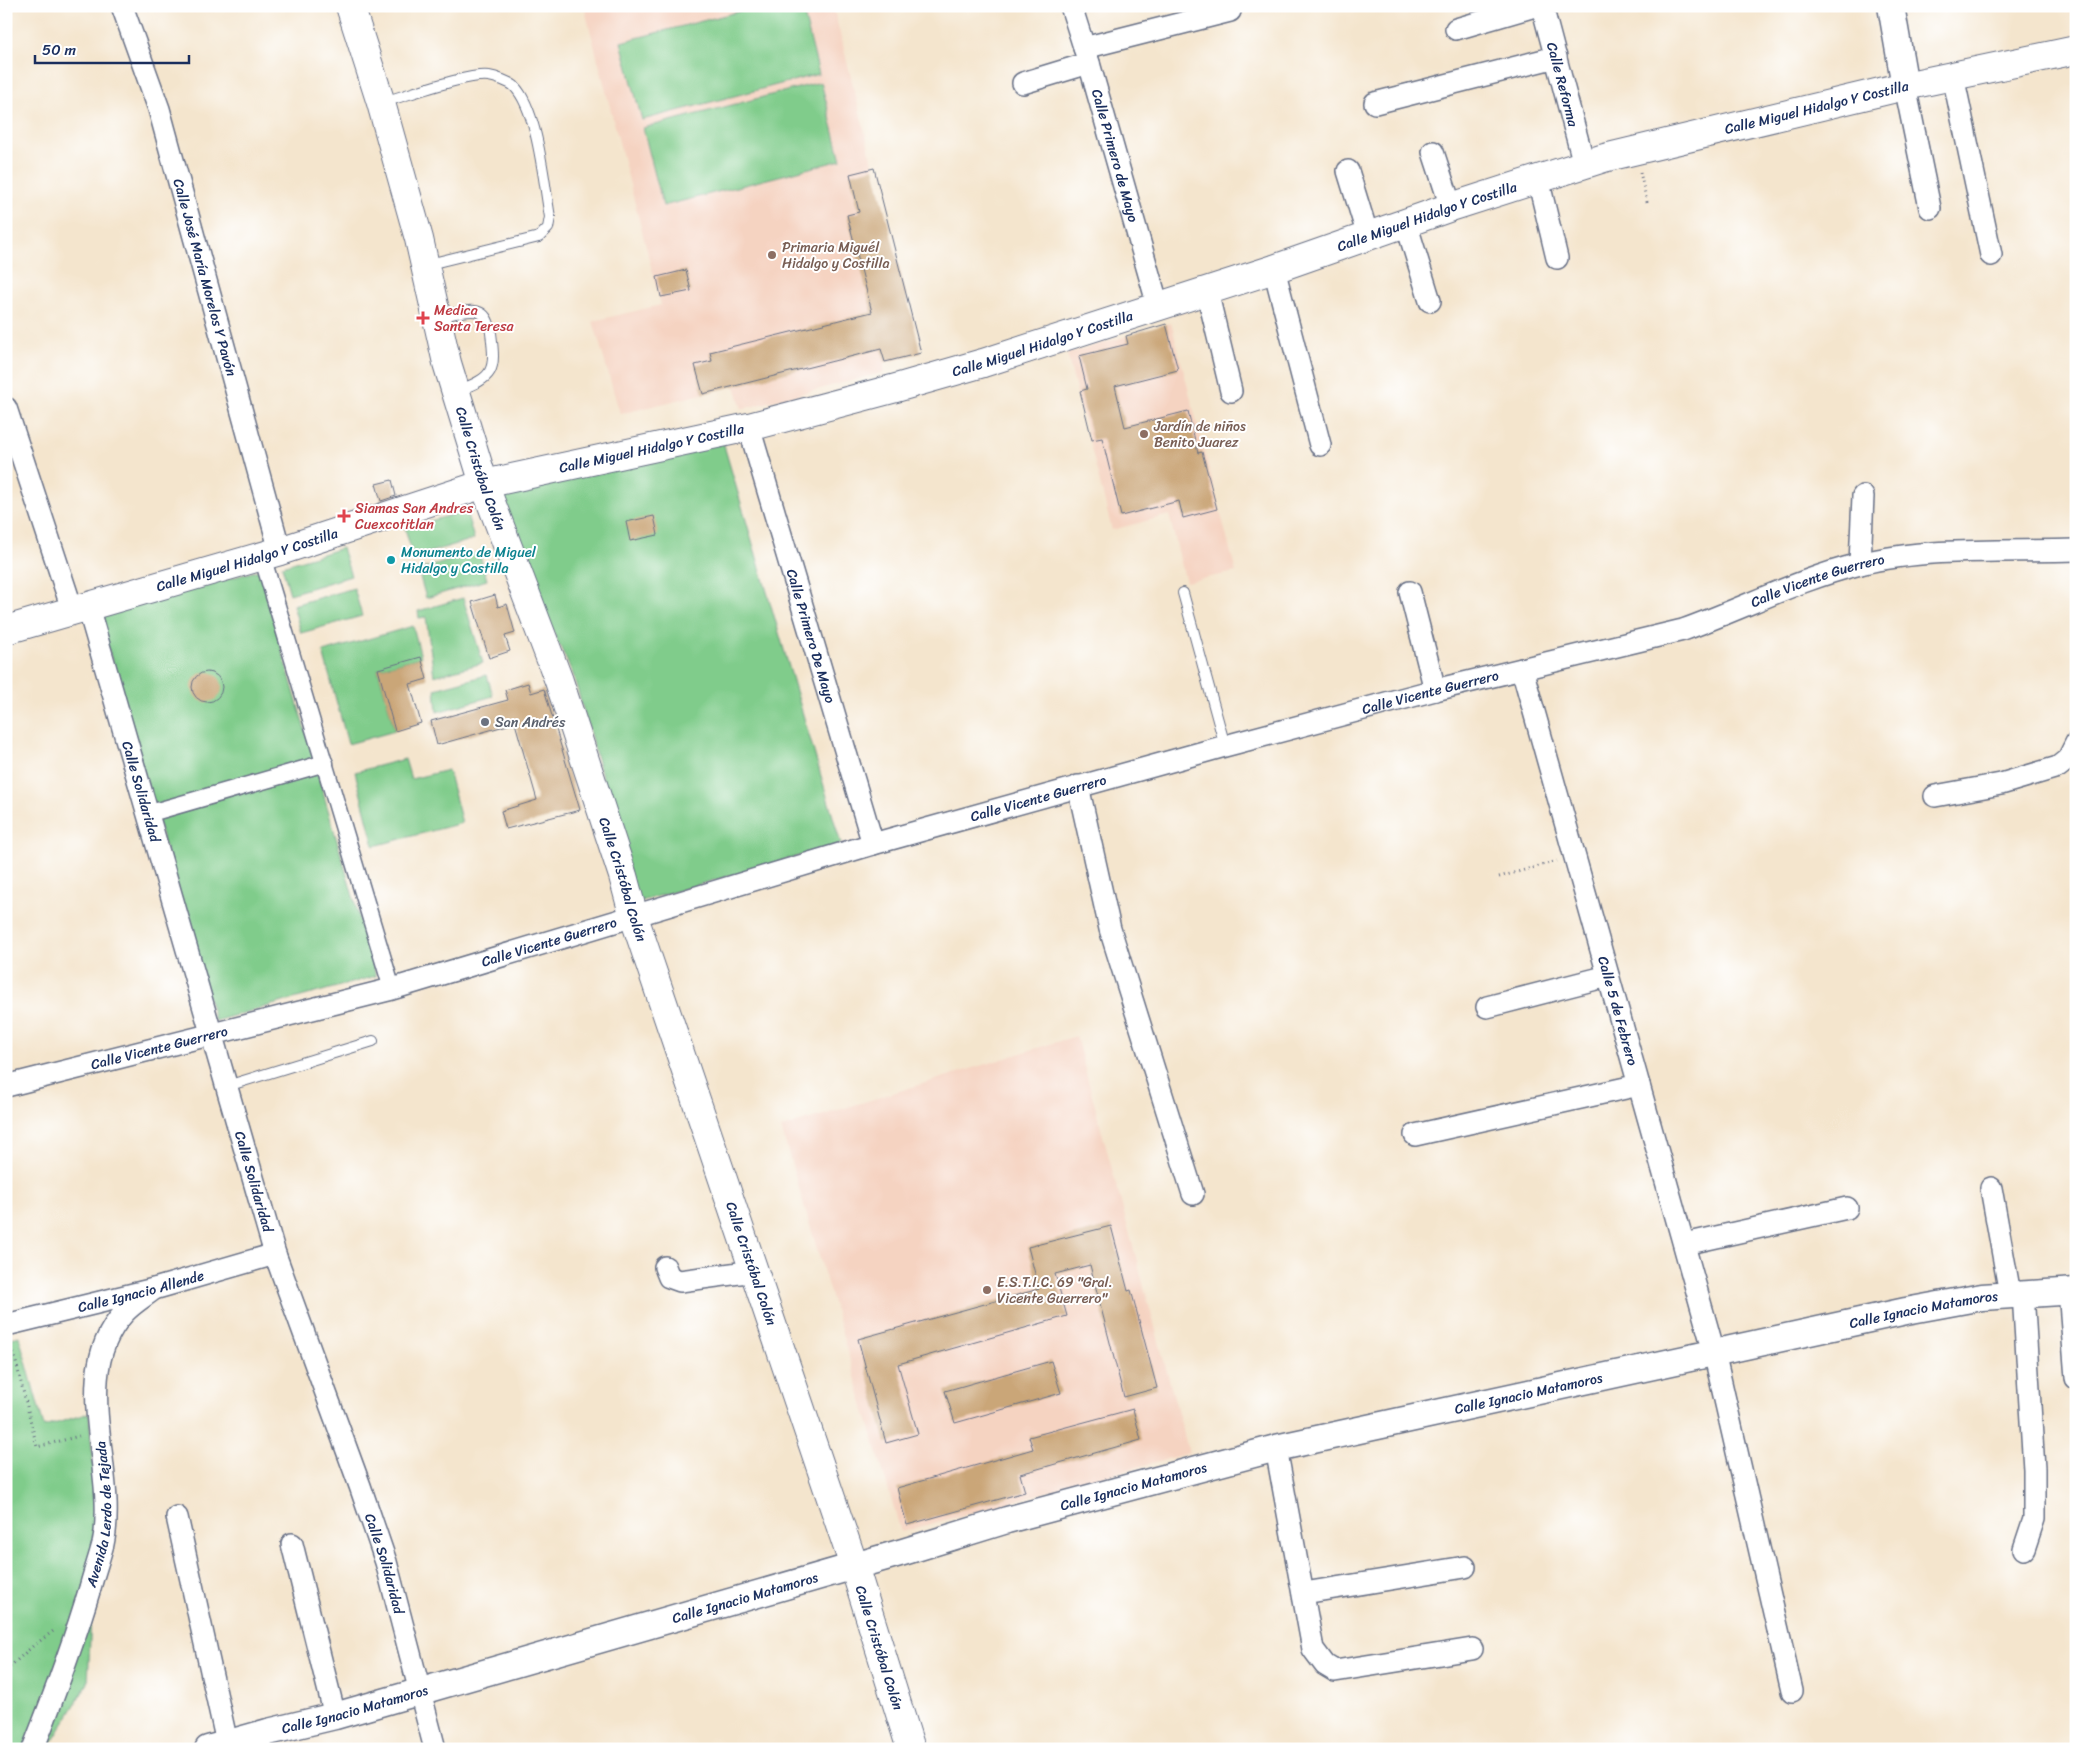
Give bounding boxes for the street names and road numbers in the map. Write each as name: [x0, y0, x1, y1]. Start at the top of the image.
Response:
street label: Calle Reforma: [1540, 39, 1586, 130]
street label: Calle Miguel Hidalgo Y Costilla: [1722, 73, 1912, 141]
street label: Calle Primero de Mayo: [1084, 86, 1146, 225]
street label: Calle Miguel Hidalgo Y Costilla: [1333, 174, 1521, 259]
street label: Calle José María Morelos Y Pavón: [166, 176, 244, 379]
street label: Calle Miguel Hidalgo Y Costilla: [949, 303, 1137, 384]
street label: Calle Cristóbal Colón: [449, 403, 513, 535]
street label: Calle Miguel Hidalgo Y Costilla: [556, 416, 747, 480]
street label: Calle Miguel Hidalgo Y Costilla: [153, 520, 342, 599]
street label: Calle Vicente Guerrero: [1747, 546, 1887, 614]
street label: Calle Primero De Mayo: [779, 566, 843, 706]
street label: Calle Vicente Guerrero: [1359, 663, 1501, 721]
street label: Calle Solidaridad: [115, 738, 168, 846]
street label: Calle Vicente Guerrero: [967, 767, 1109, 829]
street label: Calle Cristóbal Colón: [592, 814, 654, 946]
street label: Calle Vicente Guerrero: [478, 909, 620, 974]
street label: Calle 5 de Febrero: [1591, 953, 1645, 1068]
street label: Calle Vicente Guerrero: [88, 1018, 230, 1077]
street label: Calle Solidaridad: [228, 1128, 281, 1237]
street label: Calle Cristóbal Colón: [719, 1198, 784, 1329]
street label: Calle Ignacio Allende: [75, 1263, 207, 1320]
street label: Calle Ignacio Matamoros: [1847, 1284, 1999, 1336]
street label: Calle Ignacio Matamoros: [1452, 1365, 1605, 1421]
street label: Avenida Lerdo de Tejada: [78, 1440, 119, 1591]
street label: Calle Ignacio Matamoros: [1057, 1455, 1210, 1518]
street label: Calle Solidaridad: [358, 1510, 412, 1618]
street label: Calle Ignacio Matamoros: [669, 1565, 821, 1631]
street label: Calle Cristóbal Colón: [848, 1582, 911, 1714]
street label: Calle Ignacio Matamoros: [279, 1677, 431, 1741]

